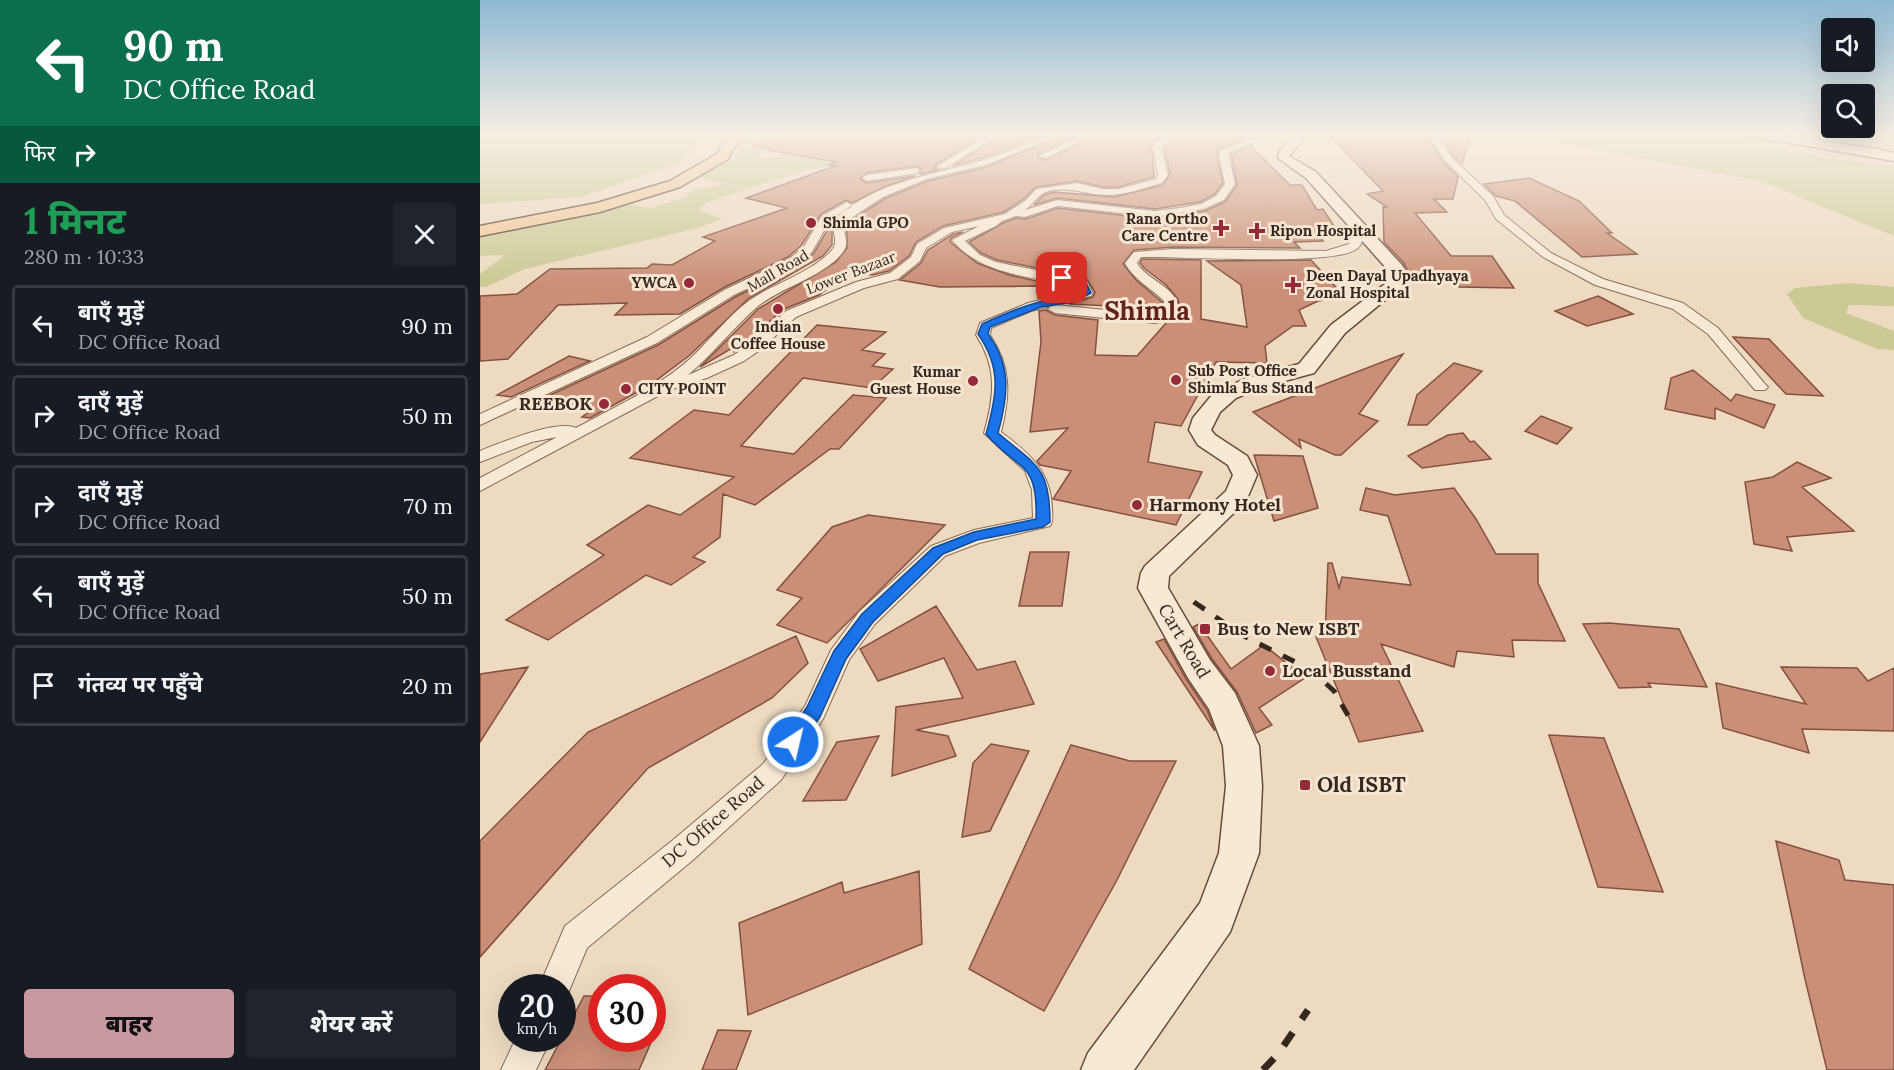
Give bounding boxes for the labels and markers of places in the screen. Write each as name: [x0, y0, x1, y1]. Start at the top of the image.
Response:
place label: Rana Ortho Care Centre: [1122, 209, 1209, 245]
place label: Shimla GPO: [823, 213, 909, 232]
marker: Shimla GPO: [804, 216, 818, 230]
marker: Rana Ortho Care Centre: [1212, 219, 1230, 237]
place label: Ripon Hospital: [1270, 221, 1377, 240]
marker: Ripon Hospital: [1248, 222, 1266, 240]
pin: [1036, 252, 1087, 303]
place label: Deen Dayal Upadhyaya Zonal Hospital: [1306, 266, 1469, 302]
place label: YWCA: [632, 273, 677, 292]
marker: YWCA: [682, 276, 696, 290]
marker: Deen Dayal Upadhyaya Zonal Hospital: [1284, 276, 1302, 294]
marker: Indian Coffee House: [771, 302, 785, 316]
place label: Indian Coffee House: [731, 317, 825, 353]
place label: Sub Post Office Shimla Bus Stand: [1188, 361, 1313, 397]
place label: Kumar Guest House: [870, 362, 962, 398]
marker: Sub Post Office Shimla Bus Stand: [1169, 373, 1183, 387]
marker: Kumar Guest House: [966, 374, 980, 388]
place label: CITY POINT: [638, 379, 726, 398]
marker: CITY POINT: [619, 382, 633, 396]
place label: REEBOK: [519, 392, 592, 415]
marker: REEBOK: [597, 397, 611, 411]
place label: Harmony Hotel: [1149, 493, 1281, 516]
marker: Harmony Hotel: [1130, 498, 1144, 512]
place label: Bus to New ISBT: [1217, 617, 1360, 640]
marker: Bus to New ISBT: [1198, 622, 1212, 636]
place label: Local Busstand: [1282, 659, 1412, 682]
marker: Local Busstand: [1263, 664, 1277, 678]
place label: Old ISBT: [1317, 771, 1406, 798]
marker: Old ISBT: [1298, 778, 1312, 792]

